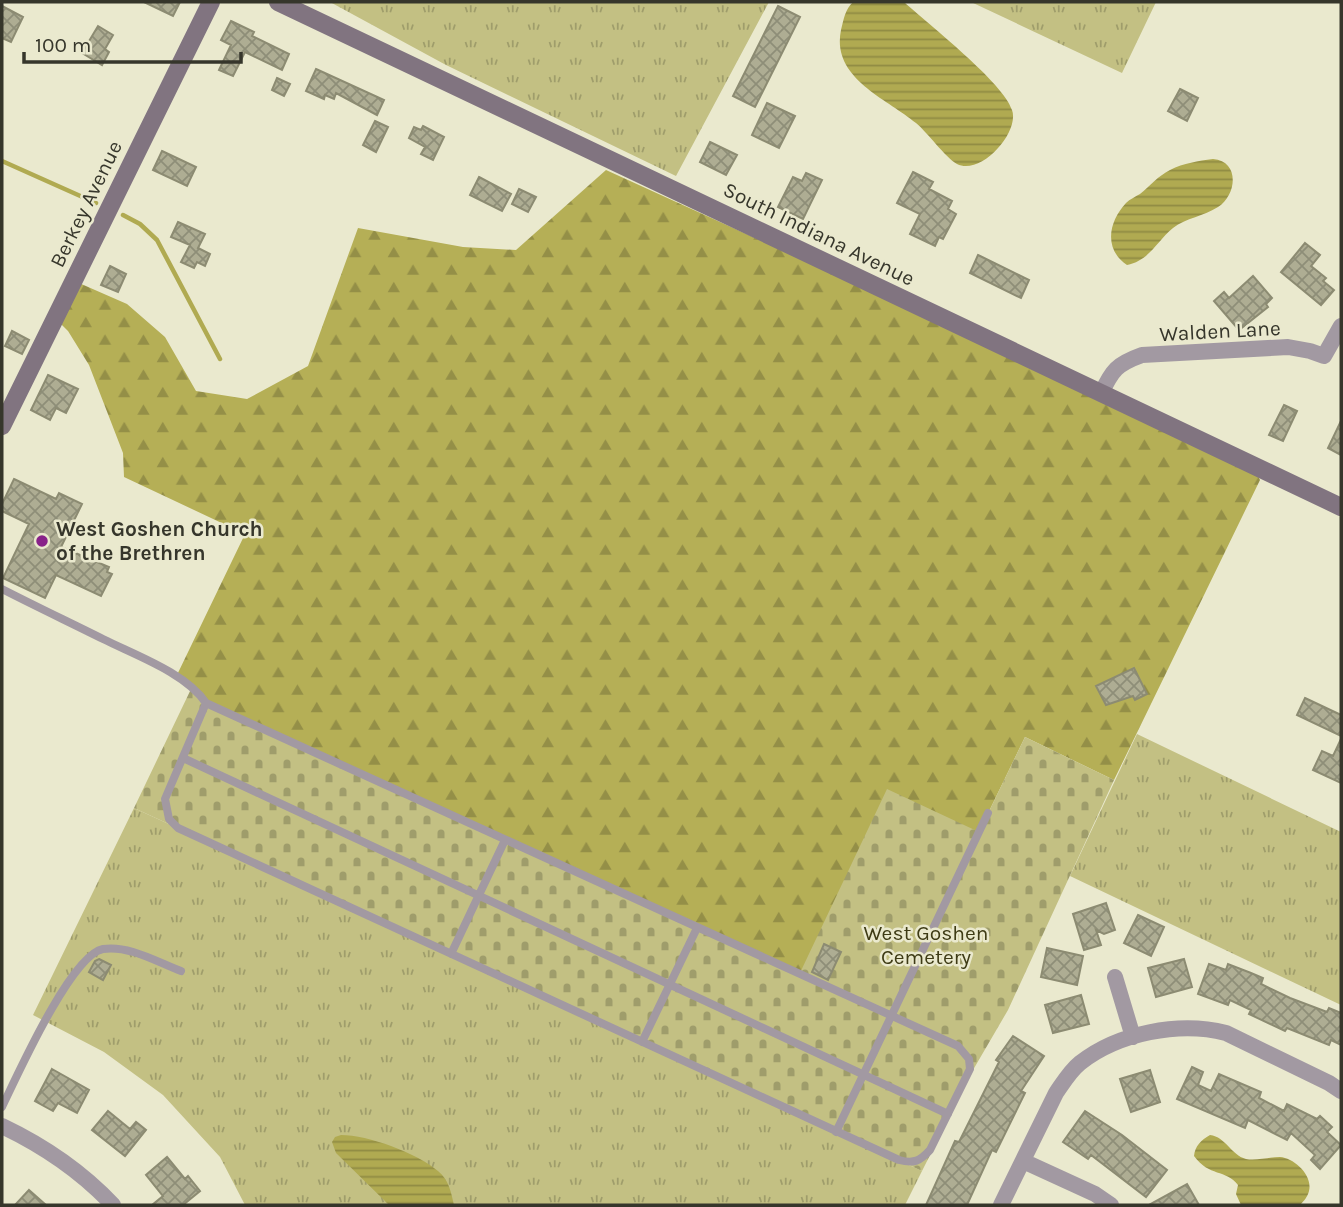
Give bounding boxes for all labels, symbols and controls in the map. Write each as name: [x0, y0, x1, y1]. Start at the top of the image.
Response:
scale bar: [24, 21, 242, 65]
text: 100 m: [35, 33, 92, 57]
street label: Berkey Avenue: [45, 137, 127, 271]
street label: South Indiana Avenue: [720, 177, 918, 291]
street label: Walden Lane: [1159, 316, 1281, 346]
place label: West Goshen Church of the Brethren: [56, 517, 263, 565]
marker: West Goshen Church of the Brethren: [34, 533, 50, 549]
park label: West Goshen Cemetery: [864, 921, 988, 969]

